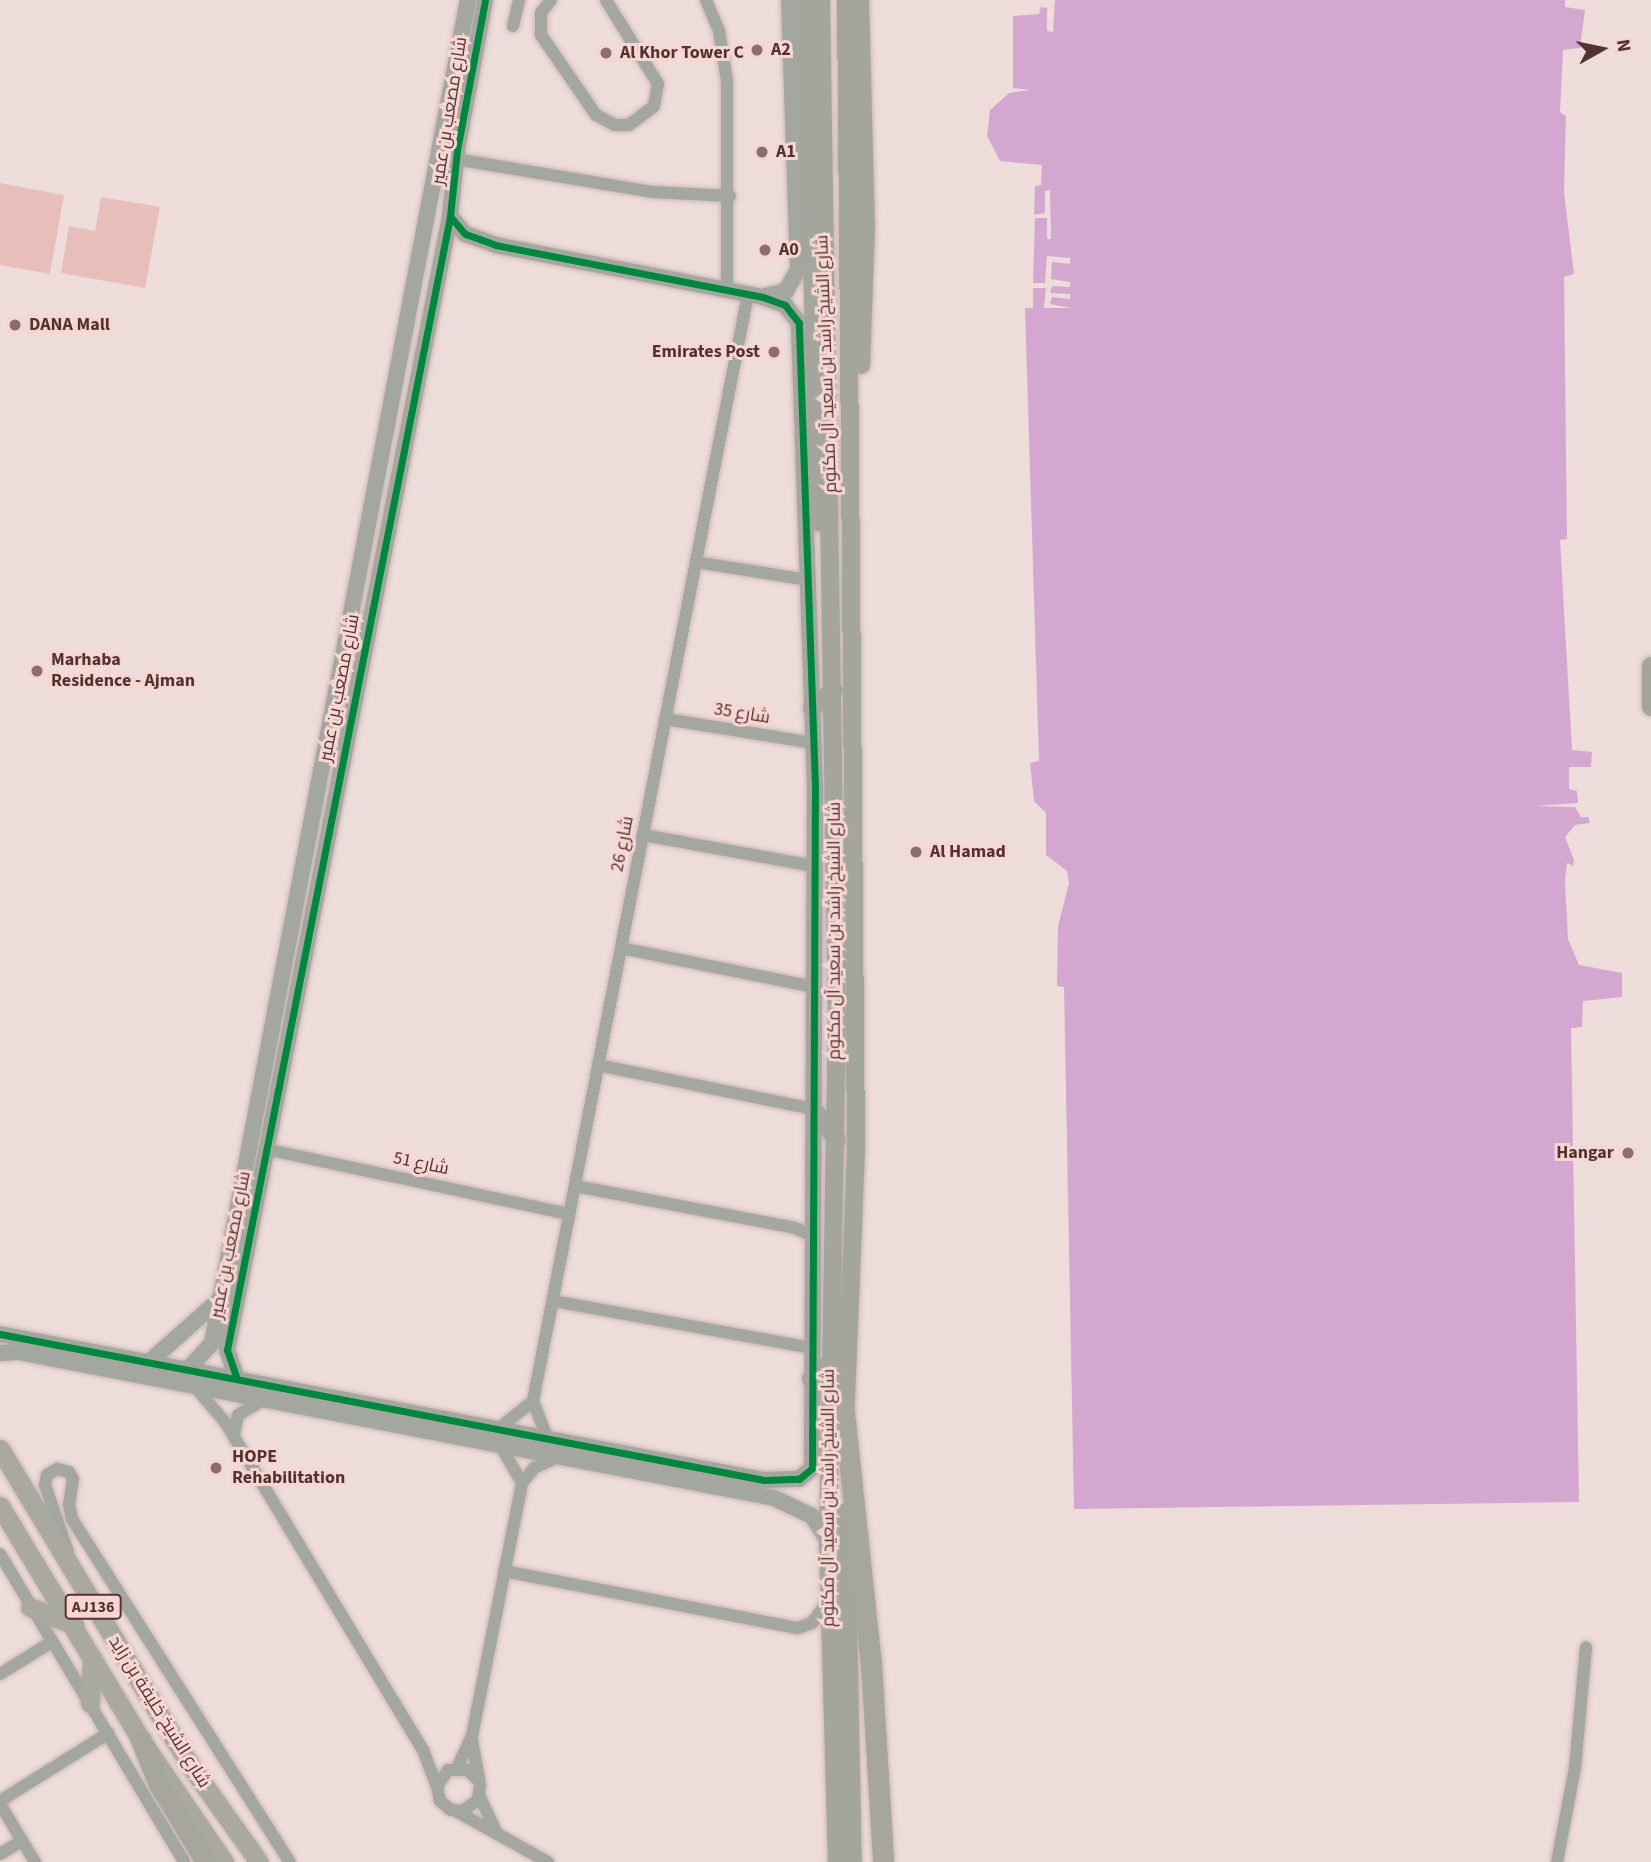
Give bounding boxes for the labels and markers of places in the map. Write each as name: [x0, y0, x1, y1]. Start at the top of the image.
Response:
place label: A2: [771, 39, 791, 61]
place label: Al Khor Tower C: [620, 42, 744, 64]
marker: A2: [749, 42, 765, 58]
marker: Al Khor Tower C: [598, 45, 614, 61]
place label: A1: [776, 141, 796, 163]
marker: A1: [754, 144, 770, 160]
place label: A0: [779, 239, 799, 261]
marker: A0: [757, 242, 773, 258]
place label: DANA Mall: [29, 314, 110, 336]
marker: DANA Mall: [7, 317, 23, 333]
place label: Emirates Post: [652, 341, 760, 363]
marker: Emirates Post: [766, 344, 782, 360]
place label: Marhaba Residence - Ajman: [51, 650, 195, 692]
marker: Marhaba Residence - Ajman: [29, 663, 45, 679]
place label: Al Hamad: [930, 841, 1006, 863]
marker: Al Hamad: [908, 844, 924, 860]
place label: Hangar: [1556, 1142, 1614, 1164]
marker: Hangar: [1620, 1145, 1636, 1161]
place label: HOPE Rehabilitation: [232, 1447, 345, 1490]
marker: HOPE Rehabilitation: [206, 1458, 226, 1478]

